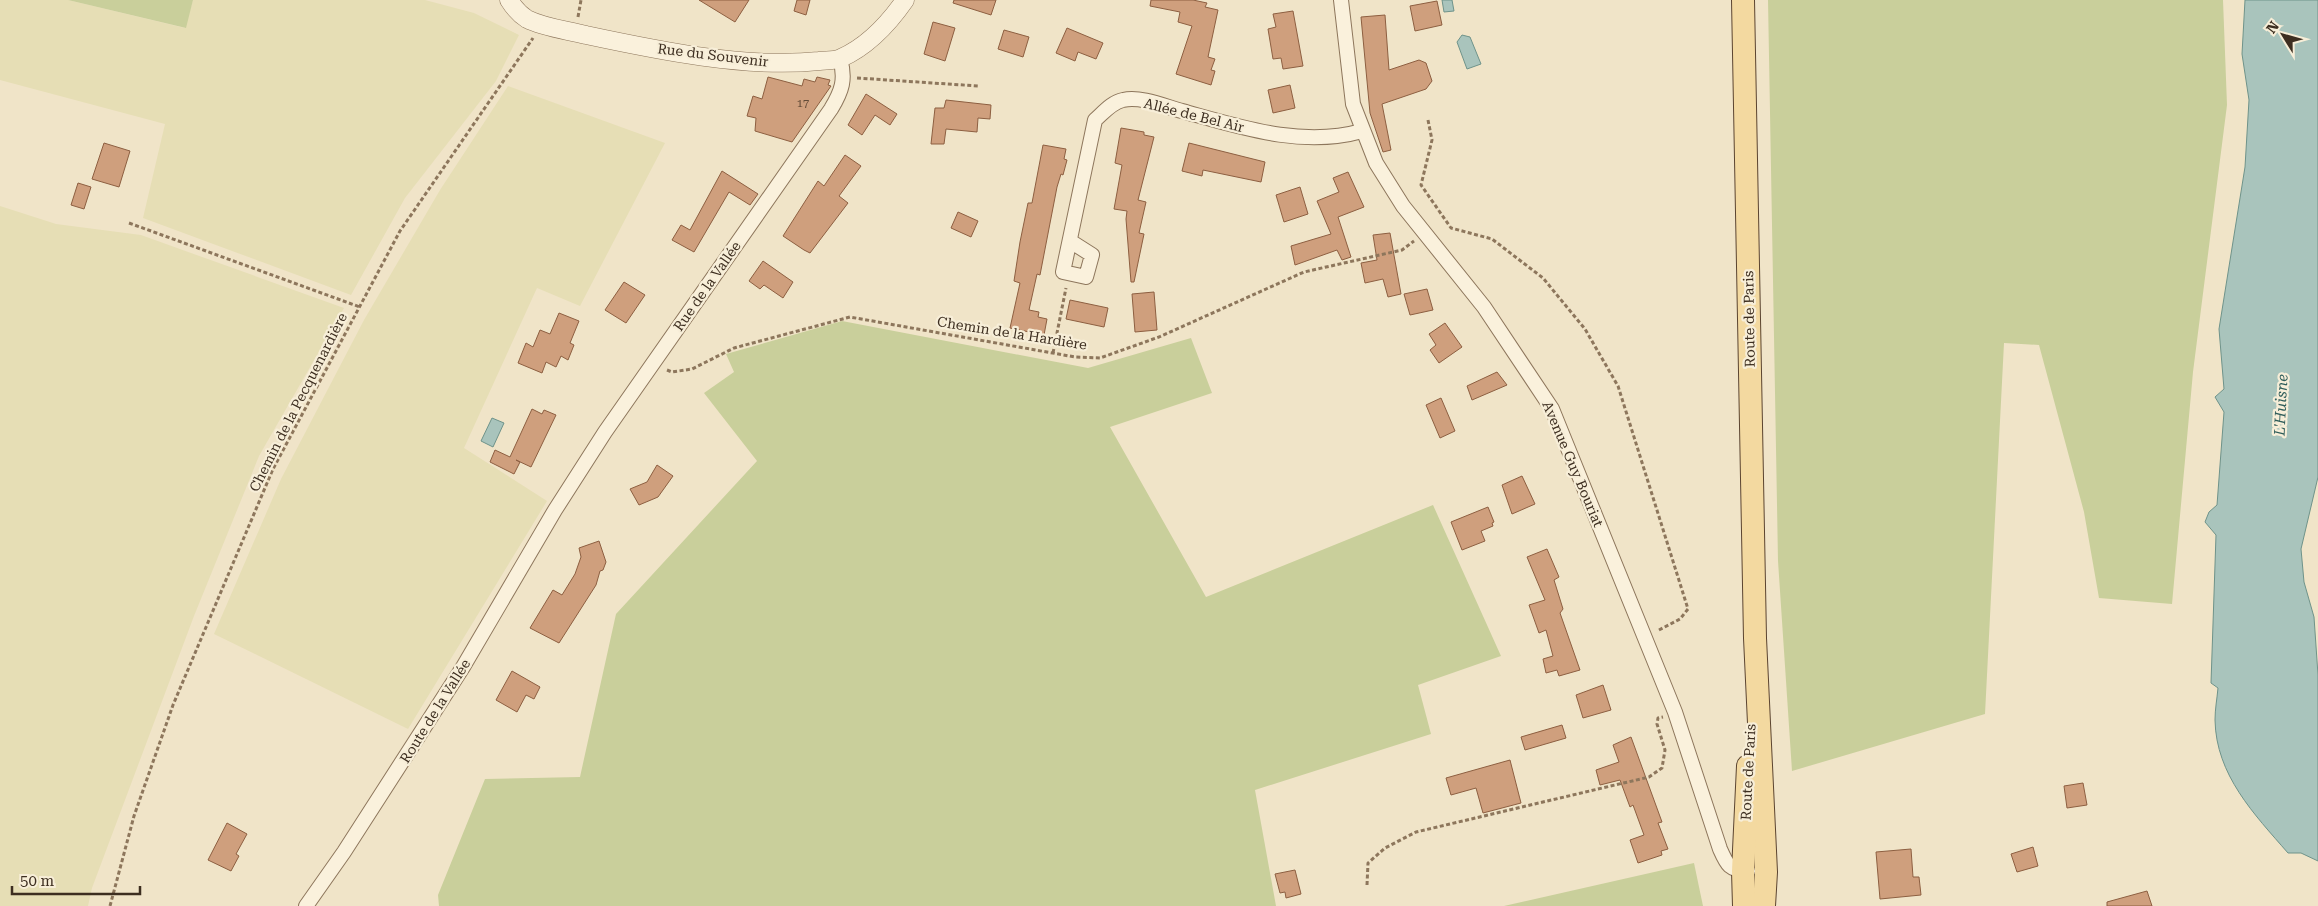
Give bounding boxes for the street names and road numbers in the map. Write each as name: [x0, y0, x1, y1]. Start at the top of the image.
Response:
street label: Rue du Souvenir: [657, 40, 770, 70]
street label: Allée de Bel Air: [1142, 95, 1246, 135]
street label: Rue de la Vallée: [670, 238, 744, 334]
street label: Route de Paris: [1740, 270, 1758, 367]
street label: Chemin de la Pecquenardière: [246, 310, 350, 494]
street label: Chemin de la Hardière: [936, 313, 1088, 353]
street label: Avenue Guy Bouriat: [1539, 399, 1607, 529]
street label: Route de la Vallée: [397, 656, 474, 766]
street label: Route de Paris: [1737, 723, 1759, 821]

